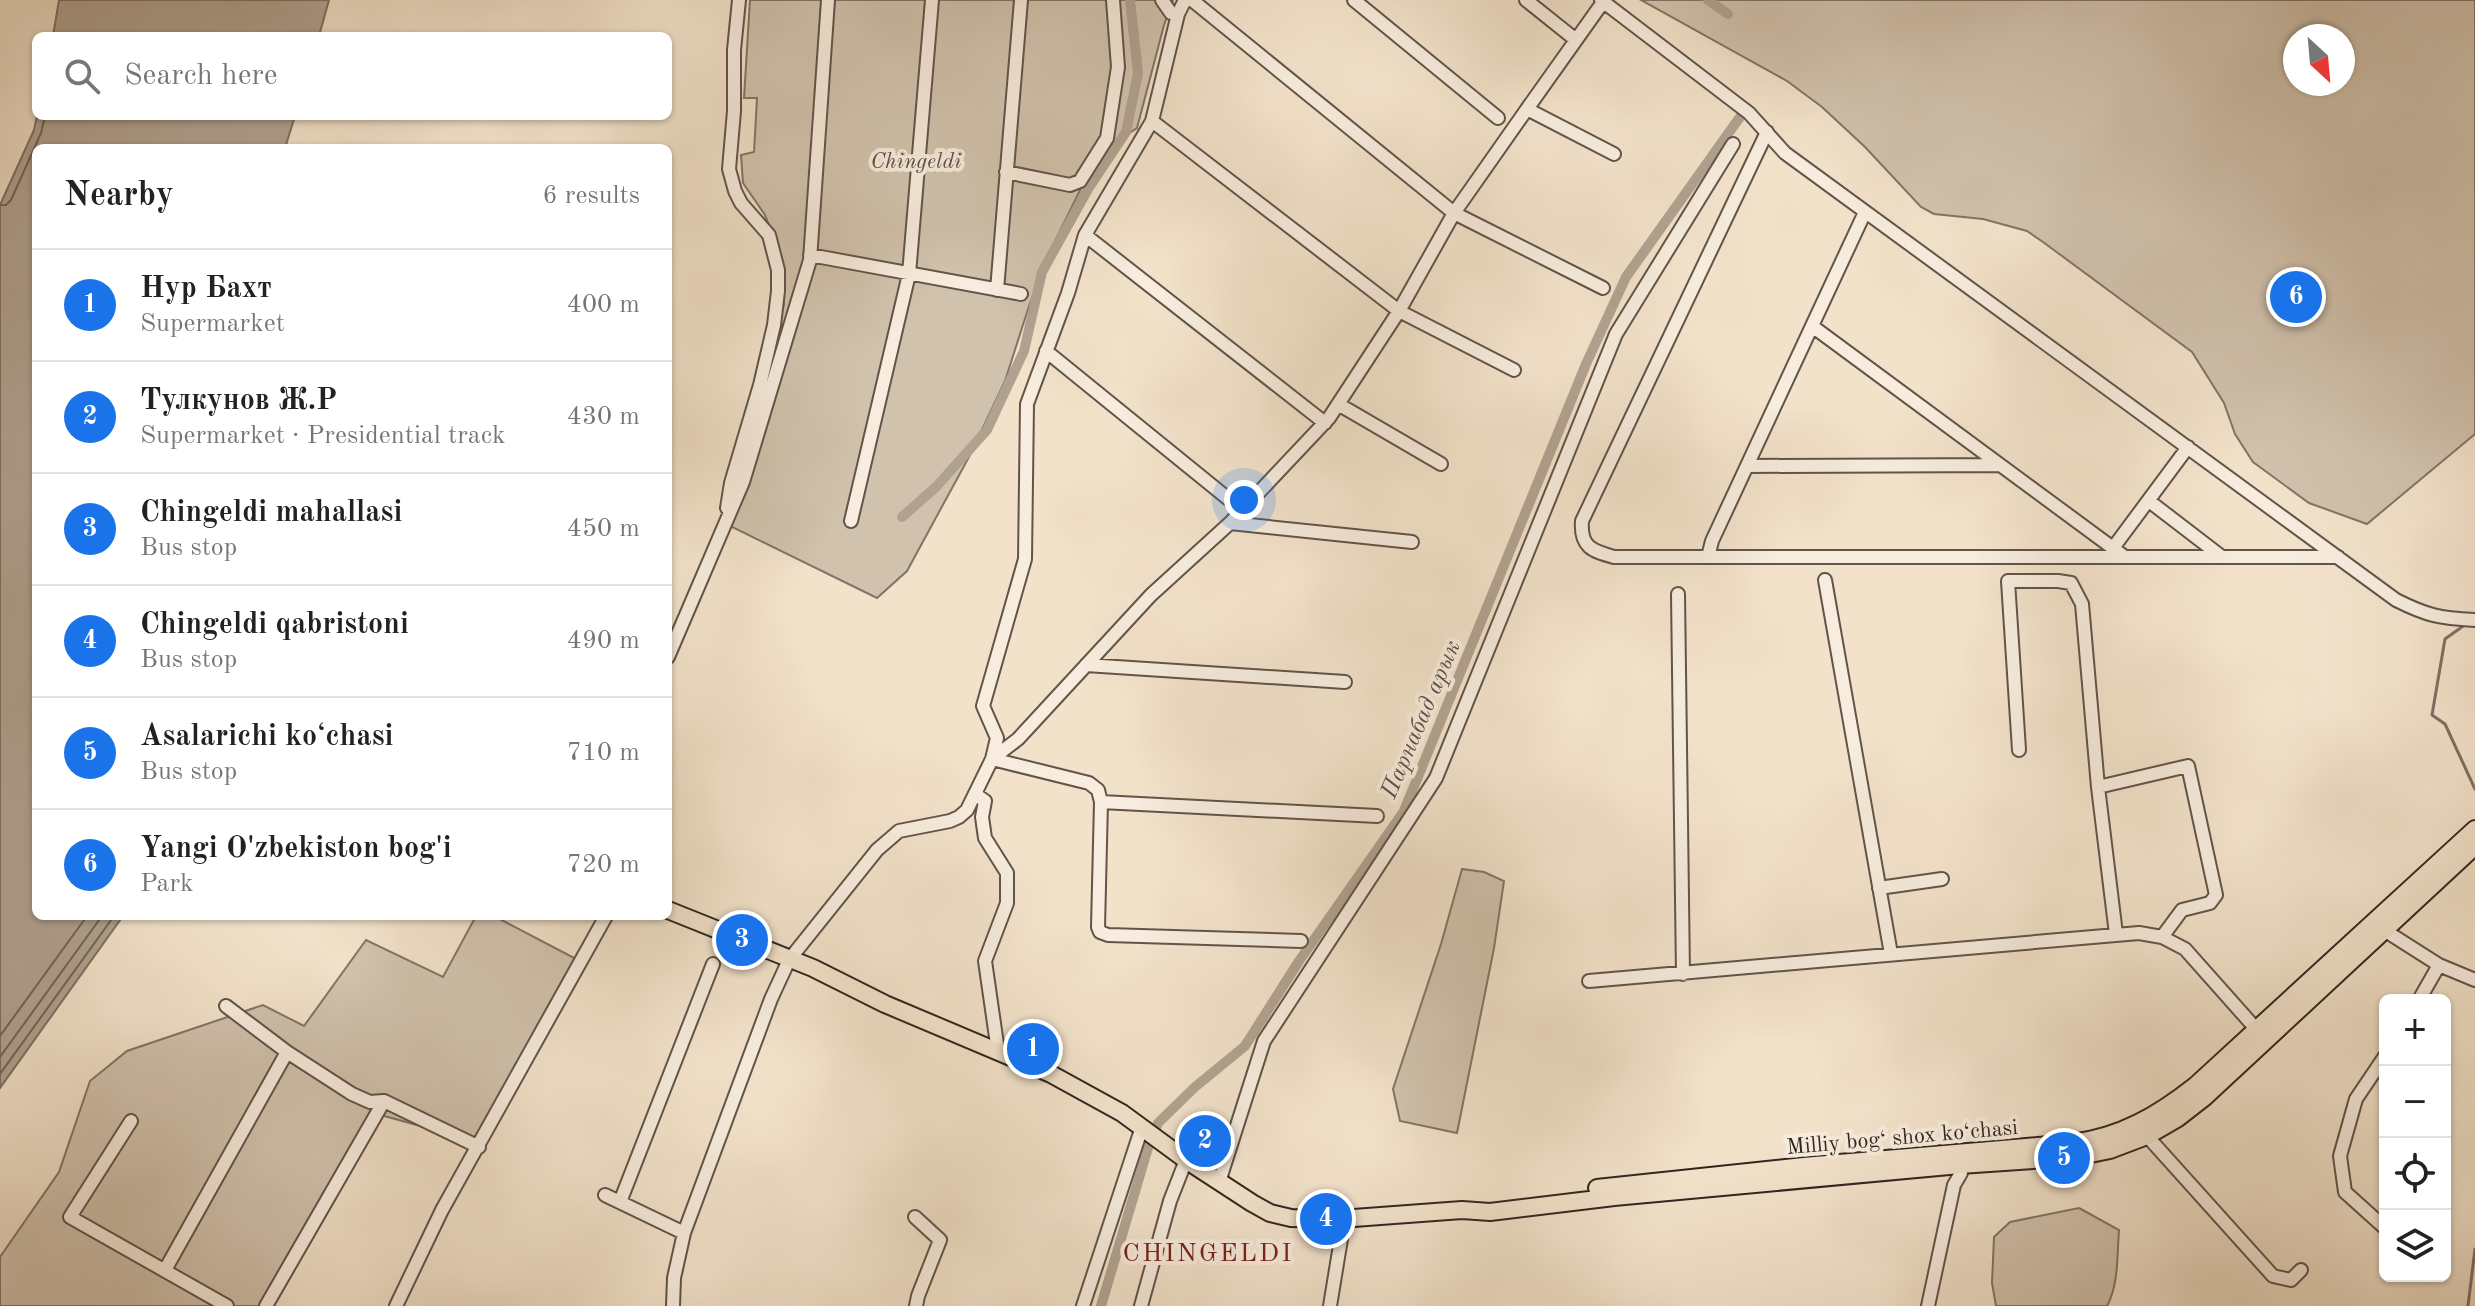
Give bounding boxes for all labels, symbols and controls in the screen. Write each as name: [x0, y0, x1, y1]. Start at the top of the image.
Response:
north arrow: [2283, 24, 2355, 96]
search box: [32, 32, 672, 120]
icon: search: [60, 54, 104, 98]
text: Search here: [124, 61, 278, 91]
park label: Chingeldi: [871, 151, 962, 173]
text: Nearby: [64, 179, 174, 213]
text: 6 results: [542, 183, 640, 209]
pin: 6: [2270, 267, 2322, 327]
text: Нур Бахт: [140, 274, 272, 304]
text: 1: [82, 292, 98, 318]
text: 400 m: [567, 292, 640, 318]
text: Supermarket: [140, 311, 285, 337]
text: Тулкунов Ж.Р: [140, 386, 337, 416]
text: 2: [82, 404, 98, 430]
text: 430 m: [567, 404, 640, 430]
text: Supermarket · Presidential track: [140, 423, 506, 449]
your location: [1224, 480, 1264, 520]
text: Chingeldi mahallasi: [140, 498, 402, 528]
text: 3: [82, 516, 98, 542]
text: 450 m: [567, 516, 640, 542]
text: Bus stop: [140, 535, 237, 561]
text: Chingeldi qabristoni: [140, 610, 409, 640]
text: 4: [82, 628, 98, 654]
text: 490 m: [567, 628, 640, 654]
water label: Парнабад арык: [1377, 637, 1466, 803]
text: Bus stop: [140, 647, 237, 673]
text: Asalarichi koʻchasi: [140, 722, 393, 752]
text: 5: [82, 740, 98, 766]
text: 710 m: [567, 740, 640, 766]
text: Bus stop: [140, 759, 237, 785]
text: Yangi O'zbekiston bog'i: [140, 834, 452, 864]
text: 6: [82, 852, 98, 878]
text: 720 m: [567, 852, 640, 878]
text: Park: [140, 871, 194, 897]
pin: 3: [716, 910, 768, 970]
map controls: [2379, 994, 2451, 1282]
button: +: [2379, 994, 2451, 1066]
pin: 1: [1007, 1019, 1059, 1079]
button: −: [2379, 1066, 2451, 1138]
pin: 2: [1179, 1111, 1231, 1171]
street label: Milliy bog‘ shox ko‘chasi: [1785, 1117, 2019, 1159]
pin: 5: [2038, 1128, 2090, 1188]
button: locate: [2379, 1138, 2451, 1210]
pin: 4: [1300, 1189, 1352, 1249]
button: layers: [2379, 1210, 2451, 1282]
district label: CHINGELDI: [1123, 1241, 1293, 1267]

